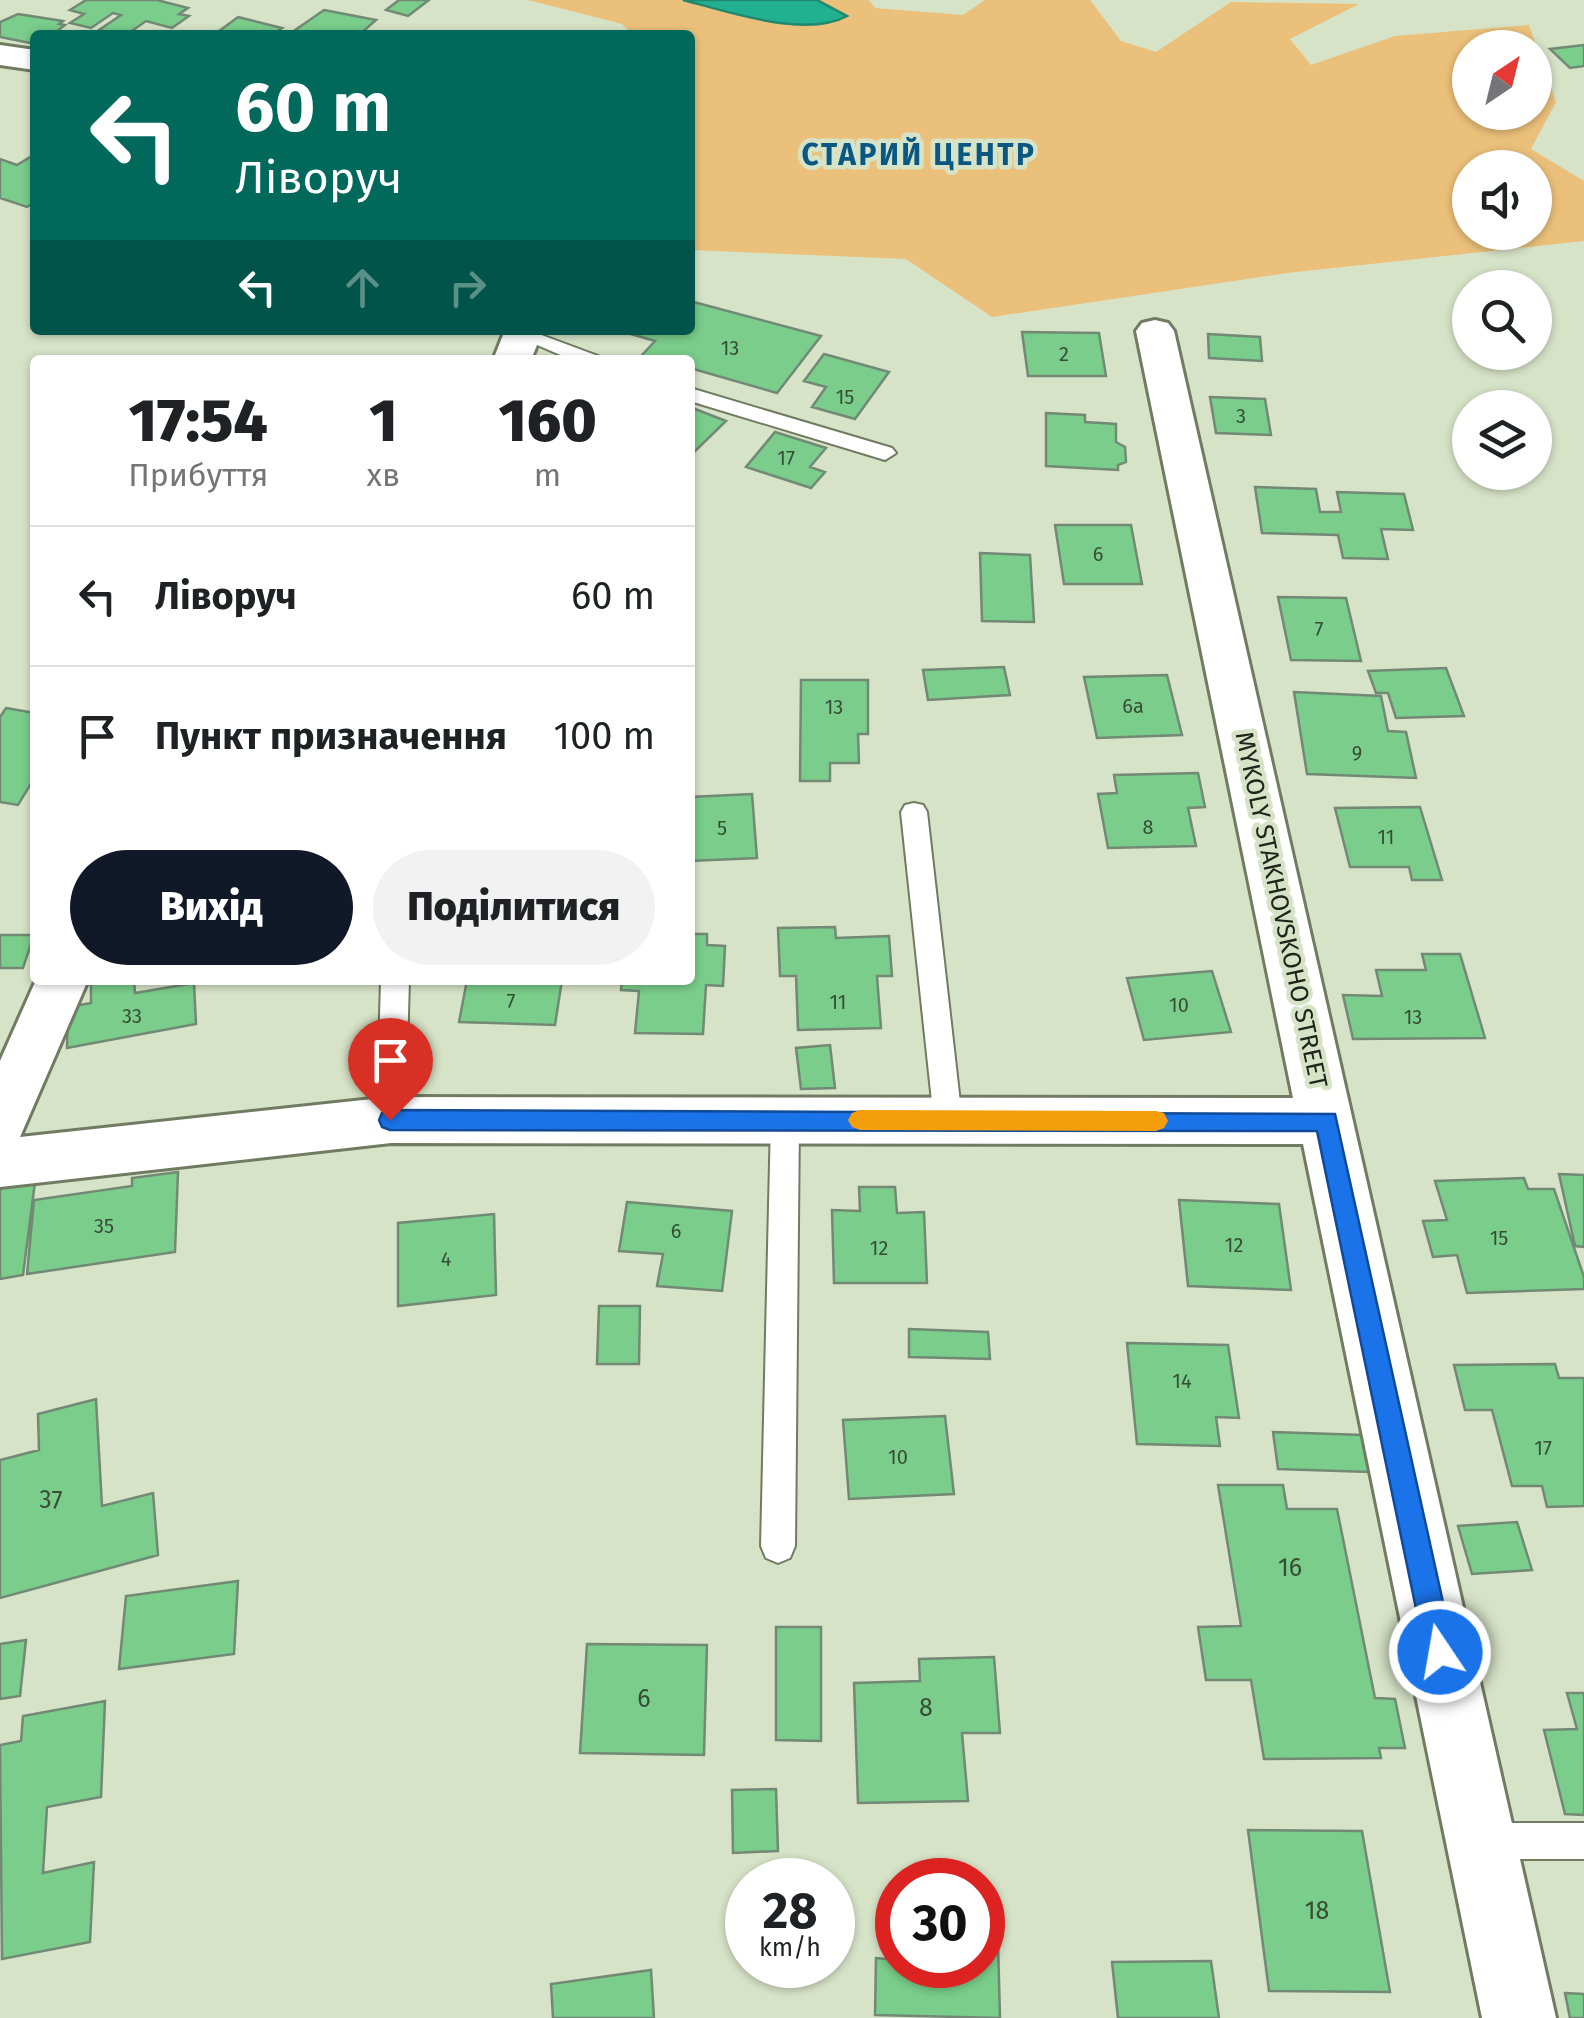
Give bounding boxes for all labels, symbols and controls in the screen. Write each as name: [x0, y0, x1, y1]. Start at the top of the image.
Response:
north arrow: [1452, 30, 1552, 130]
map controls: [1452, 30, 1552, 490]
text: 60 m: [235, 66, 391, 150]
icon: left: [70, 70, 200, 200]
district label: СТАРИЙ ЦЕНТР: [802, 136, 1036, 173]
button: sound: [1452, 150, 1552, 250]
text: Ліворуч: [235, 151, 402, 205]
icon: left: [230, 260, 285, 315]
icon: ahead: [335, 260, 390, 315]
icon: right: [440, 260, 495, 315]
button: search: [1452, 270, 1552, 370]
house number: 13: [721, 336, 739, 360]
house number: 2: [1059, 342, 1069, 366]
text: 17:54: [129, 385, 268, 457]
text: 1: [369, 385, 398, 457]
text: 160: [498, 385, 597, 457]
house number: 15: [836, 385, 854, 409]
button: layers: [1452, 390, 1552, 490]
house number: 3: [1236, 404, 1246, 428]
house number: 17: [777, 446, 795, 470]
text: Прибуття: [128, 456, 268, 494]
text: хв: [367, 456, 400, 494]
text: m: [534, 456, 561, 494]
house number: 6: [1093, 542, 1103, 566]
icon: left: [70, 569, 125, 624]
text: Ліворуч: [155, 573, 297, 619]
text: 60 m: [571, 573, 655, 619]
house number: 7: [1315, 617, 1324, 641]
house number: 6а: [1122, 694, 1144, 718]
house number: 13: [825, 695, 843, 719]
icon: arrive: [70, 709, 125, 764]
text: Пункт призначення: [155, 713, 507, 759]
text: 100 m: [554, 713, 655, 759]
street label: MYKOLY STAKHOVSKOHO STREET: [1229, 729, 1333, 1091]
house number: 9: [1352, 741, 1362, 765]
house number: 8: [1142, 815, 1154, 839]
house number: 5: [717, 816, 727, 840]
house number: 11: [1377, 825, 1395, 849]
button: Вихід: [70, 850, 353, 965]
button: Поділитися: [373, 850, 655, 965]
house number: 7: [507, 989, 516, 1013]
house number: 11: [829, 990, 847, 1014]
house number: 10: [1169, 993, 1189, 1017]
house number: 33: [122, 1004, 142, 1028]
house number: 13: [1404, 1005, 1422, 1029]
pin: [348, 1018, 433, 1121]
icon: arrive: [363, 1033, 418, 1088]
house number: 35: [94, 1214, 114, 1238]
house number: 6: [671, 1219, 681, 1243]
house number: 15: [1490, 1226, 1508, 1250]
house number: 12: [1225, 1233, 1243, 1257]
house number: 12: [870, 1236, 888, 1260]
house number: 4: [441, 1247, 452, 1271]
house number: 14: [1172, 1369, 1192, 1393]
house number: 17: [1534, 1436, 1552, 1460]
house number: 10: [888, 1445, 908, 1469]
house number: 37: [39, 1485, 63, 1515]
house number: 16: [1278, 1553, 1302, 1583]
position arrow: [1388, 1600, 1492, 1704]
house number: 6: [637, 1684, 651, 1714]
house number: 8: [919, 1693, 933, 1723]
speed limit sign: 30: [875, 1858, 1005, 1988]
text: 28: [763, 1881, 817, 1941]
house number: 18: [1305, 1896, 1329, 1926]
text: km/h: [759, 1933, 821, 1963]

